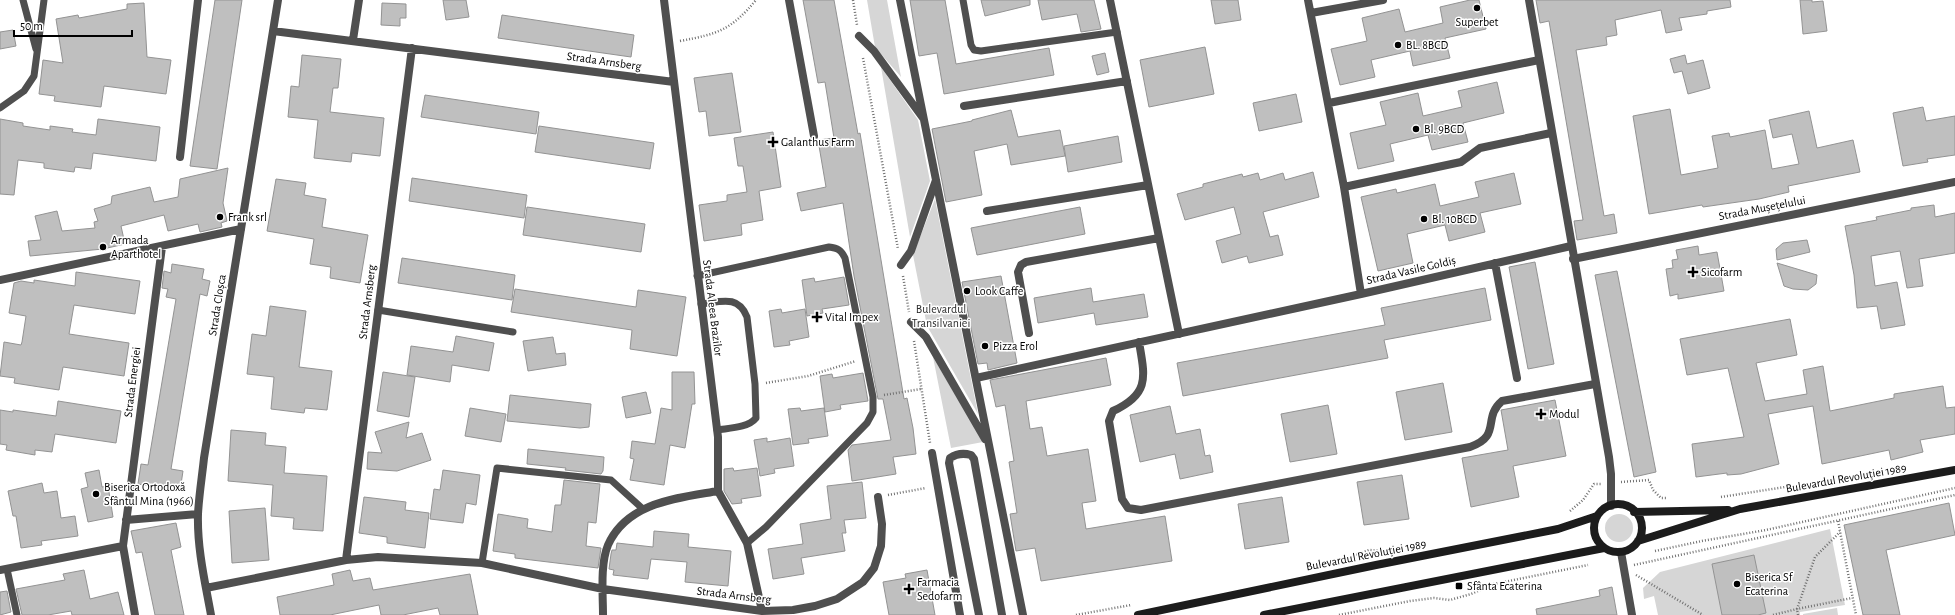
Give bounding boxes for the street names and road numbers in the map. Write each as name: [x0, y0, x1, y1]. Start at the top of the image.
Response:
street label: Strada Arnsberg: [566, 50, 642, 72]
street label: Strada Mușețelului: [1718, 194, 1807, 224]
street label: Strada Vasile Goldiș: [1365, 254, 1457, 288]
street label: Strada Aleea Brazilor: [701, 259, 725, 357]
street label: Strada Arnsberg: [356, 264, 378, 340]
street label: Strada Cloșca: [206, 273, 230, 337]
street label: Strada Energiei: [122, 346, 142, 418]
street label: Bulevardul Revoluției 1989: [1785, 461, 1908, 497]
street label: Bulevardul Revoluției 1989: [1305, 537, 1428, 575]
street label: Strada Arnsberg: [696, 584, 772, 606]

